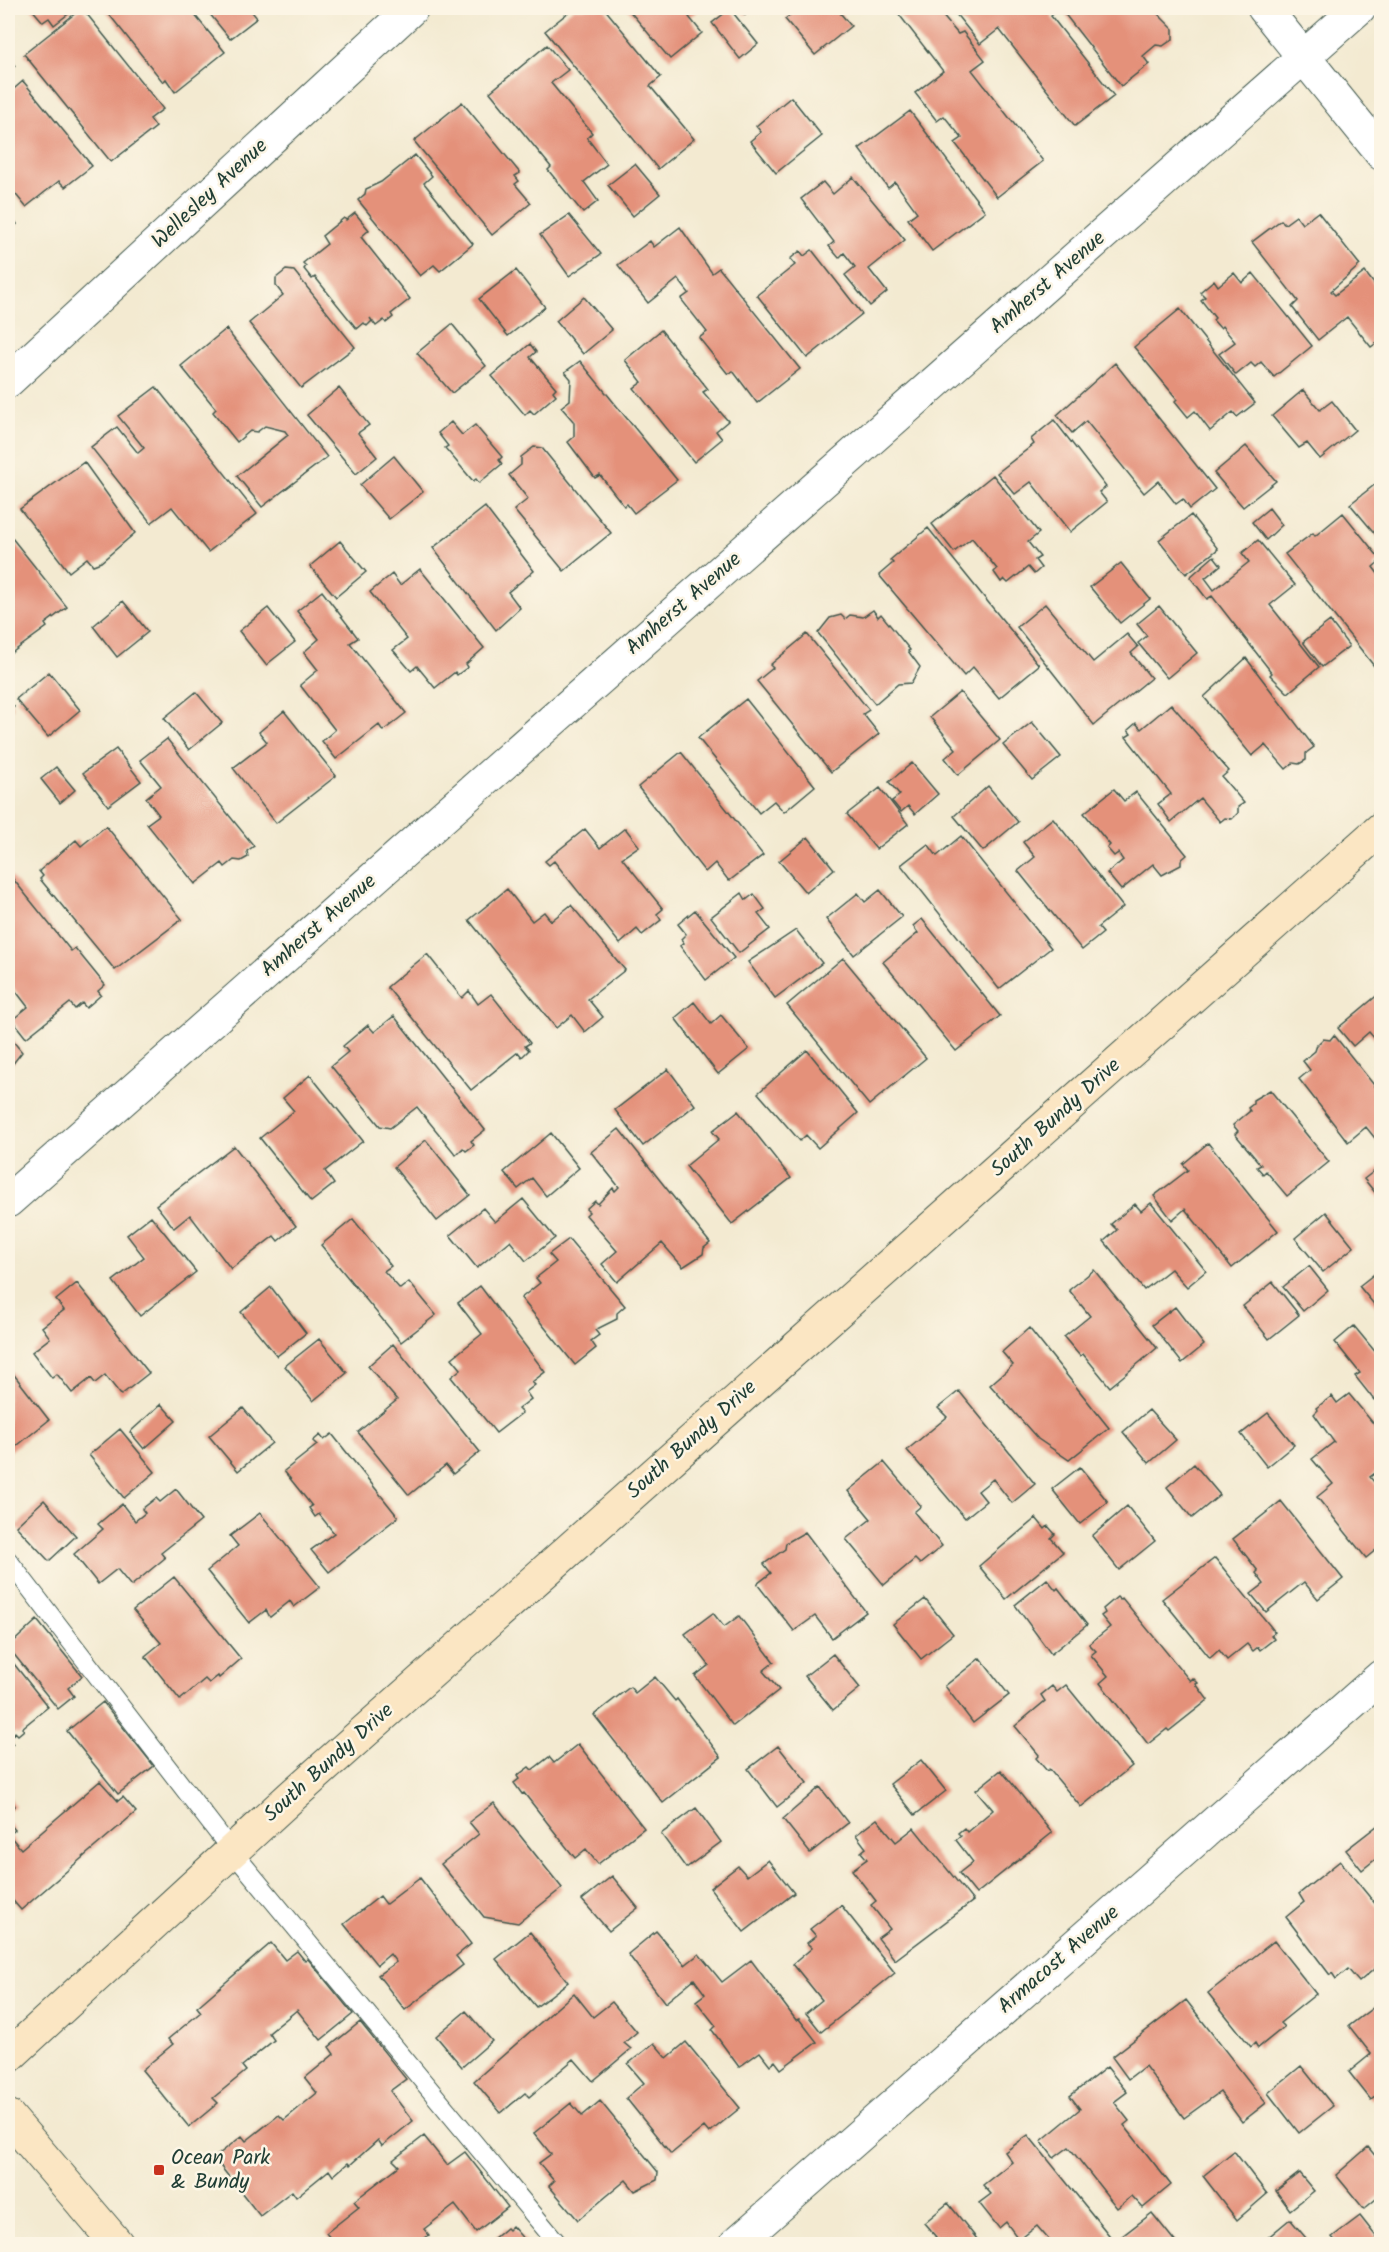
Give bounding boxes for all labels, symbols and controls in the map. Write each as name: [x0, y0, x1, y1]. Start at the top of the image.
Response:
street label: Wellesley Avenue: [144, 131, 276, 257]
street label: Amherst Avenue: [983, 223, 1114, 343]
street label: Amherst Avenue: [619, 544, 750, 664]
street label: Amherst Avenue: [254, 866, 385, 986]
street label: South Bundy Drive: [983, 1050, 1129, 1186]
street label: South Bundy Drive: [619, 1372, 765, 1508]
street label: South Bundy Drive: [256, 1695, 402, 1831]
street label: Armacost Avenue: [991, 1897, 1128, 2022]
place label: Ocean Park & Bundy: [171, 2142, 270, 2199]
marker: Ocean Park & Bundy: [152, 2163, 166, 2177]

